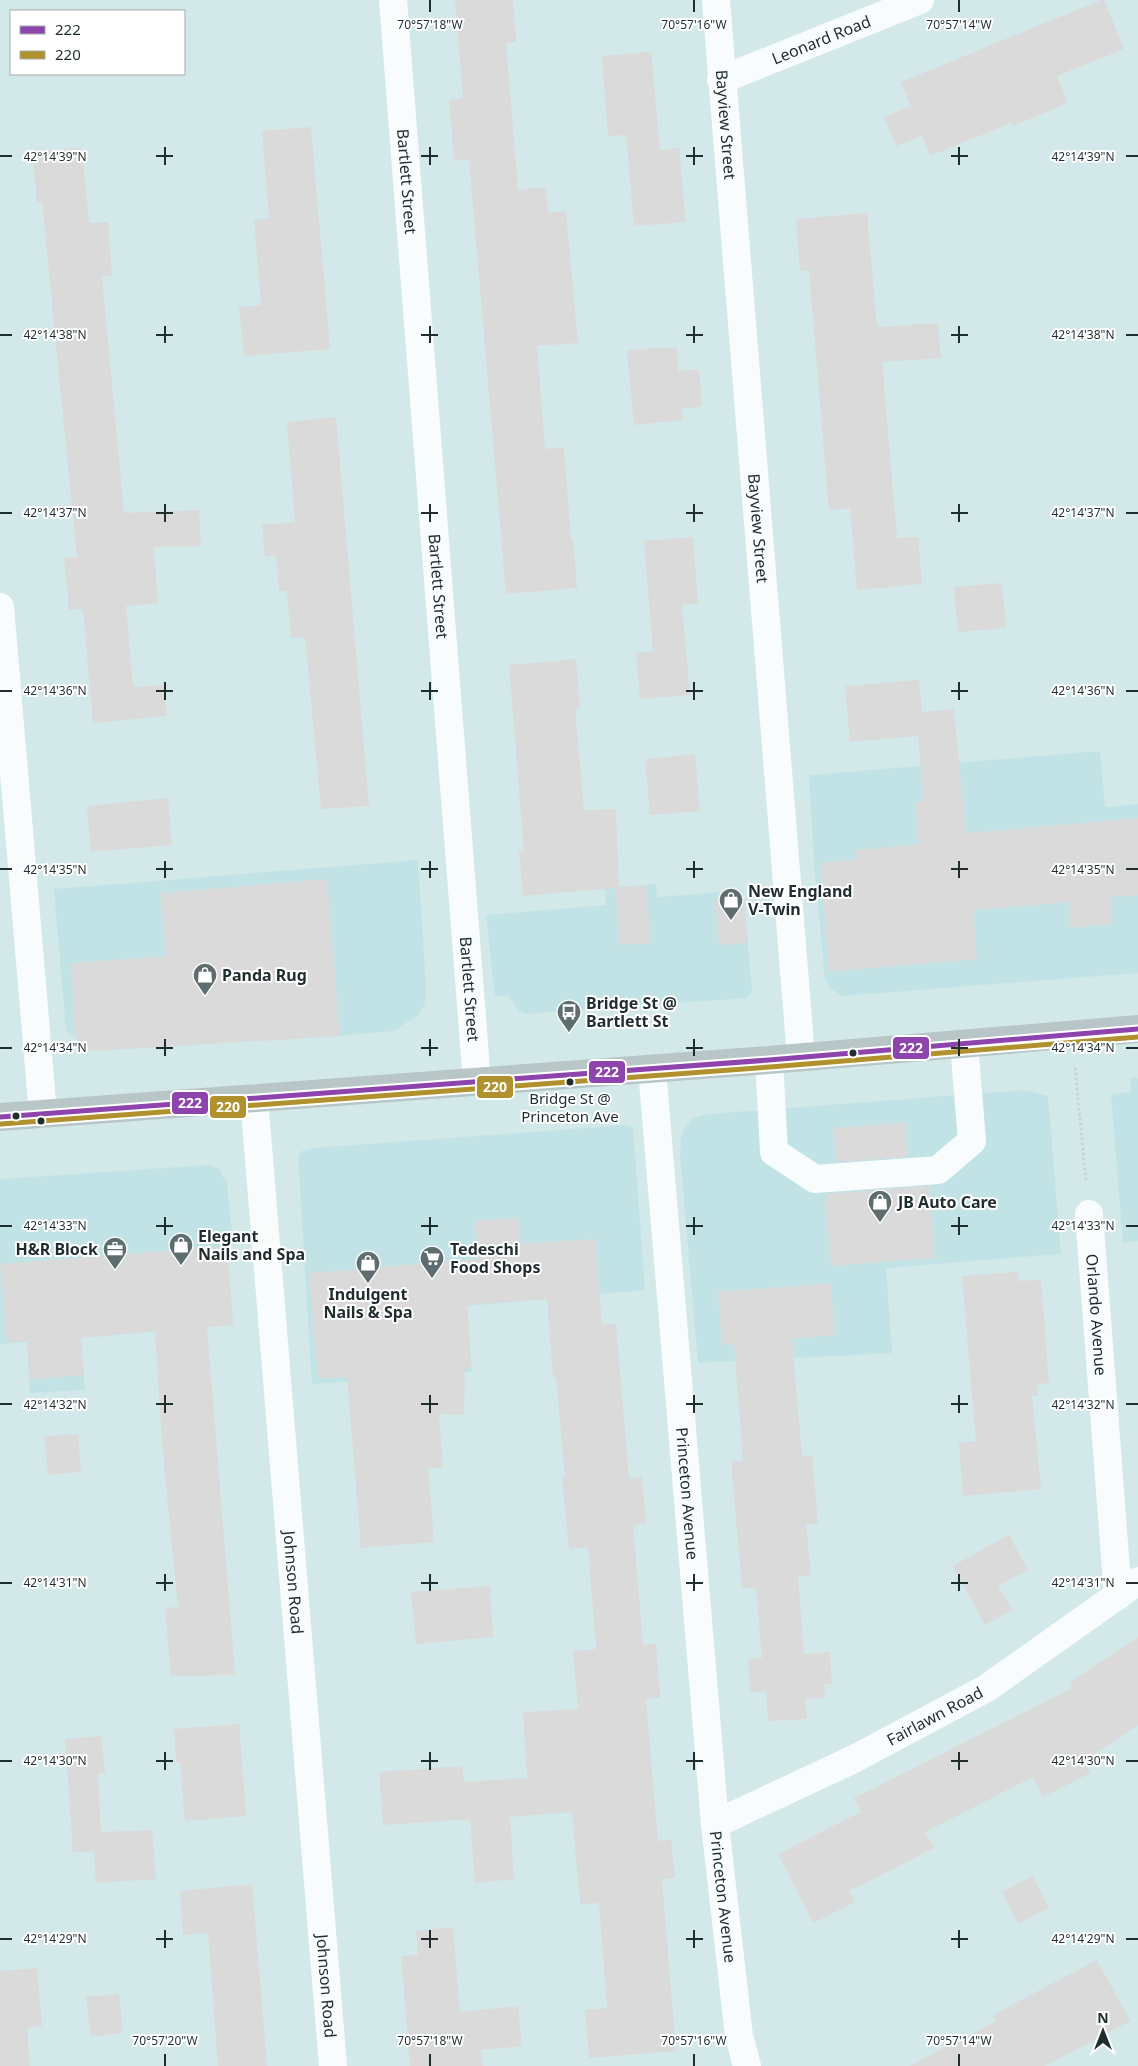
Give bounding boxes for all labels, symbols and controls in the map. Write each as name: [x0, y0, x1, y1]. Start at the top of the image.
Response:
legend: [10, 10, 185, 75]
street label: Leonard Road: [769, 10, 874, 69]
text: 70°57'18"W: [397, 16, 463, 33]
text: 70°57'16"W: [661, 16, 727, 33]
text: 70°57'14"W: [926, 16, 992, 33]
text: 222: [55, 19, 81, 39]
text: 220: [55, 44, 81, 64]
street label: Bayview Street: [711, 69, 741, 181]
street label: Bartlett Street: [392, 128, 422, 235]
text: 42°14'39"N: [23, 148, 87, 165]
text: 42°14'39"N: [1051, 148, 1115, 165]
text: 42°14'38"N: [23, 326, 87, 343]
text: 42°14'38"N: [1051, 326, 1115, 343]
street label: Bayview Street: [743, 473, 774, 584]
text: 42°14'37"N: [23, 504, 87, 521]
text: 42°14'37"N: [1051, 504, 1115, 521]
street label: Bartlett Street: [423, 533, 454, 640]
text: 42°14'36"N: [23, 682, 87, 699]
text: 42°14'36"N: [1051, 682, 1115, 699]
text: 42°14'35"N: [23, 861, 87, 878]
text: 42°14'35"N: [1051, 861, 1115, 878]
place label: New England V-Twin: [748, 880, 852, 920]
shop icon: New England V-Twin: [718, 887, 744, 921]
street label: Bartlett Street: [455, 936, 485, 1043]
shop icon: Panda Rug: [192, 962, 218, 996]
place label: Panda Rug: [222, 964, 307, 986]
place label: Bridge St @ Bartlett St: [586, 992, 677, 1032]
bus stop icon: Bridge St @ Bartlett St: [556, 999, 582, 1033]
line badge: 222: [892, 1036, 930, 1060]
text: 222: [899, 1038, 923, 1057]
text: 42°14'34"N: [23, 1039, 87, 1056]
text: 42°14'34"N: [1051, 1039, 1115, 1056]
unlabelled marker: [848, 1048, 858, 1058]
line badge: 222: [588, 1060, 626, 1084]
text: 222: [595, 1062, 619, 1081]
line badge: 220: [476, 1075, 514, 1099]
text: 220: [483, 1077, 507, 1096]
marker: Bridge St @ Princeton Ave: [565, 1077, 575, 1087]
place label: Bridge St @ Princeton Ave: [521, 1088, 619, 1126]
line badge: 222: [171, 1091, 209, 1115]
text: 222: [178, 1093, 202, 1112]
line badge: 220: [209, 1095, 247, 1119]
text: 220: [216, 1097, 240, 1116]
unlabelled marker: [11, 1111, 21, 1121]
unlabelled marker: [36, 1116, 46, 1126]
shop icon: JB Auto Care: [867, 1189, 893, 1223]
place label: JB Auto Care: [896, 1191, 997, 1213]
text: 42°14'33"N: [23, 1217, 87, 1234]
text: 42°14'33"N: [1051, 1217, 1115, 1234]
place label: Elegant Nails and Spa: [198, 1225, 305, 1265]
shop icon: Elegant Nails and Spa: [168, 1232, 194, 1266]
office icon: H&R Block: [102, 1236, 128, 1270]
place label: H&R Block: [16, 1238, 98, 1260]
place label: Tedeschi Food Shops: [450, 1238, 540, 1278]
supermarket icon: Tedeschi Food Shops: [419, 1245, 445, 1279]
shop icon: Indulgent Nails & Spa: [355, 1250, 381, 1284]
street label: Orlando Avenue: [1081, 1253, 1112, 1376]
place label: Indulgent Nails & Spa: [323, 1283, 413, 1323]
text: 42°14'32"N: [23, 1396, 87, 1413]
text: 42°14'32"N: [1051, 1396, 1115, 1413]
street label: Princeton Avenue: [671, 1426, 704, 1561]
street label: Johnson Road: [278, 1528, 309, 1635]
text: 42°14'31"N: [23, 1574, 87, 1591]
text: 42°14'31"N: [1051, 1574, 1115, 1591]
street label: Fairlawn Road: [883, 1681, 987, 1751]
text: 42°14'30"N: [23, 1752, 87, 1769]
text: 42°14'30"N: [1051, 1752, 1115, 1769]
street label: Princeton Avenue: [705, 1830, 742, 1964]
text: 42°14'29"N: [23, 1930, 87, 1947]
text: 42°14'29"N: [1051, 1930, 1115, 1947]
street label: Johnson Road: [311, 1931, 342, 2039]
north arrow: [1078, 2006, 1128, 2056]
text: N: [1097, 2008, 1109, 2027]
text: 70°57'20"W: [132, 2032, 198, 2049]
text: 70°57'18"W: [397, 2032, 463, 2049]
text: 70°57'16"W: [661, 2032, 727, 2049]
text: 70°57'14"W: [926, 2032, 992, 2049]

